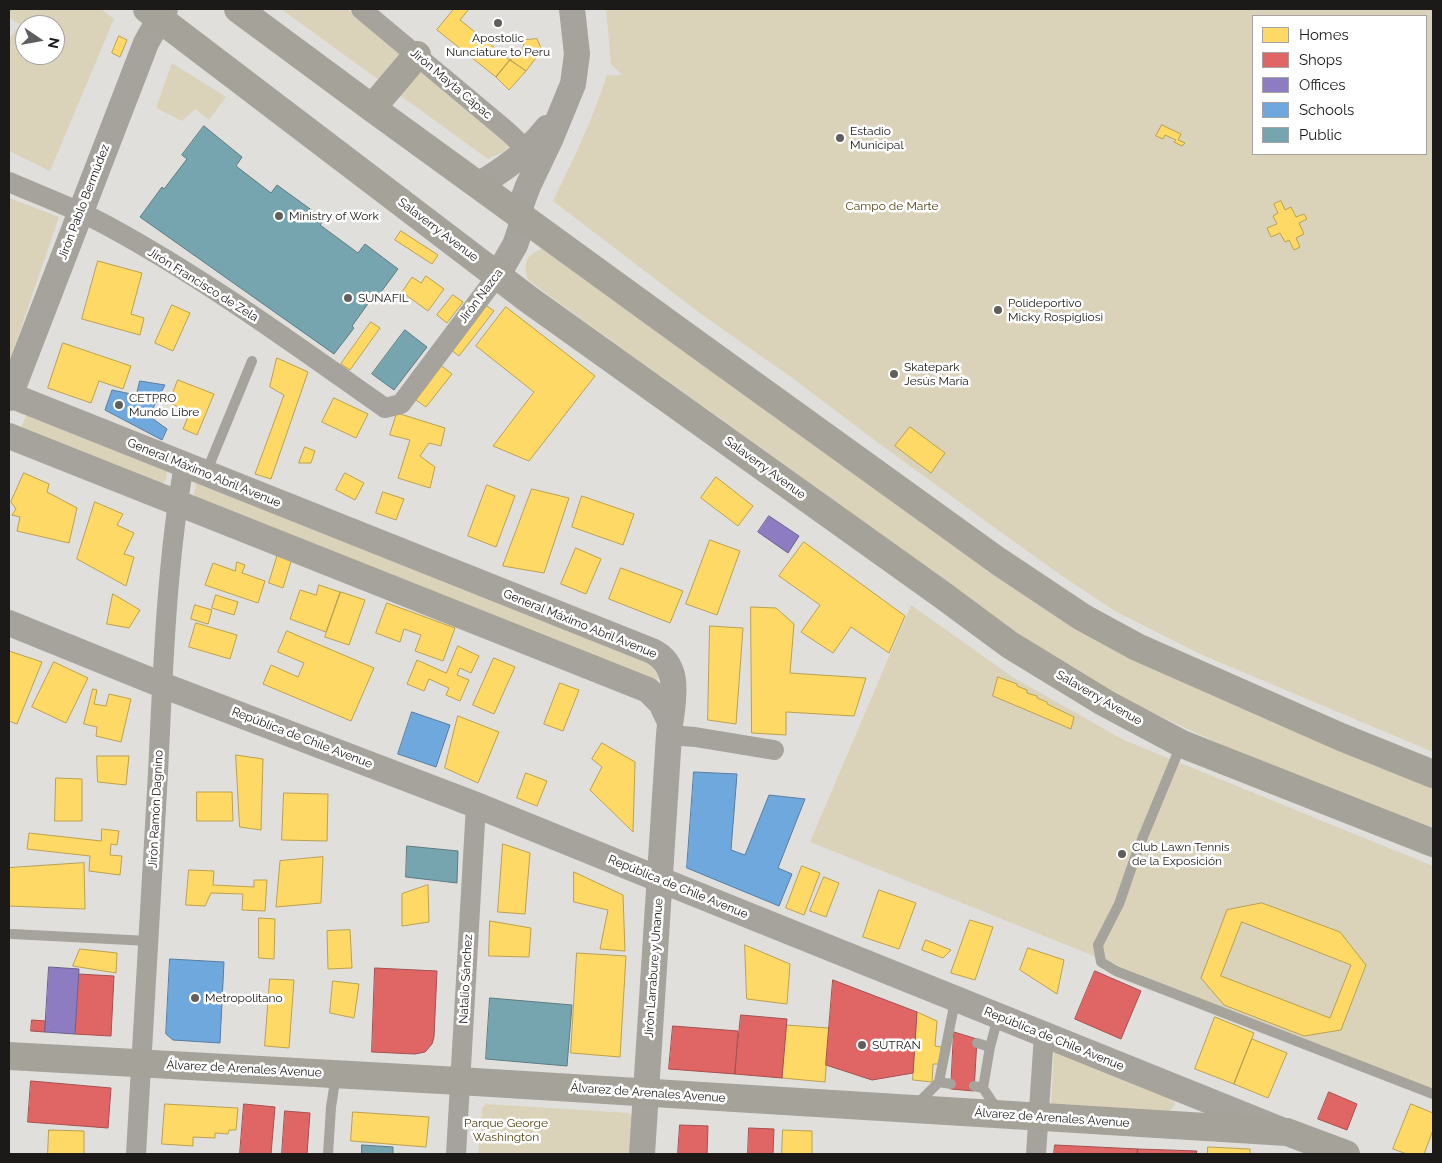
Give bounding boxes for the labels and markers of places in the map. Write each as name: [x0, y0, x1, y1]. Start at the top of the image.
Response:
marker: Apostolic Nunciature to Peru: [492, 17, 504, 29]
place label: Apostolic Nunciature to Peru: [446, 31, 550, 59]
place label: Estadio Municipal: [850, 124, 904, 152]
marker: Estadio Municipal: [834, 132, 846, 144]
place label: Ministry of Work: [289, 209, 379, 223]
marker: Ministry of Work: [273, 210, 285, 222]
place label: SUNAFIL: [358, 291, 409, 305]
marker: SUNAFIL: [342, 292, 354, 304]
place label: Polideportivo Micky Rospigliosi: [1008, 296, 1103, 324]
marker: Polideportivo Micky Rospigliosi: [992, 304, 1004, 316]
place label: Skatepark Jesús María: [904, 360, 969, 388]
marker: Skatepark Jesús María: [888, 368, 900, 380]
place label: CETPRO Mundo Libre: [129, 391, 199, 419]
marker: CETPRO Mundo Libre: [113, 399, 125, 411]
place label: Club Lawn Tennis de la Exposición: [1132, 840, 1230, 868]
marker: Club Lawn Tennis de la Exposición: [1116, 848, 1128, 860]
place label: Metropolitano: [205, 991, 283, 1005]
marker: Metropolitano: [189, 992, 201, 1004]
place label: SUTRAN: [872, 1038, 921, 1052]
marker: SUTRAN: [856, 1039, 868, 1051]

